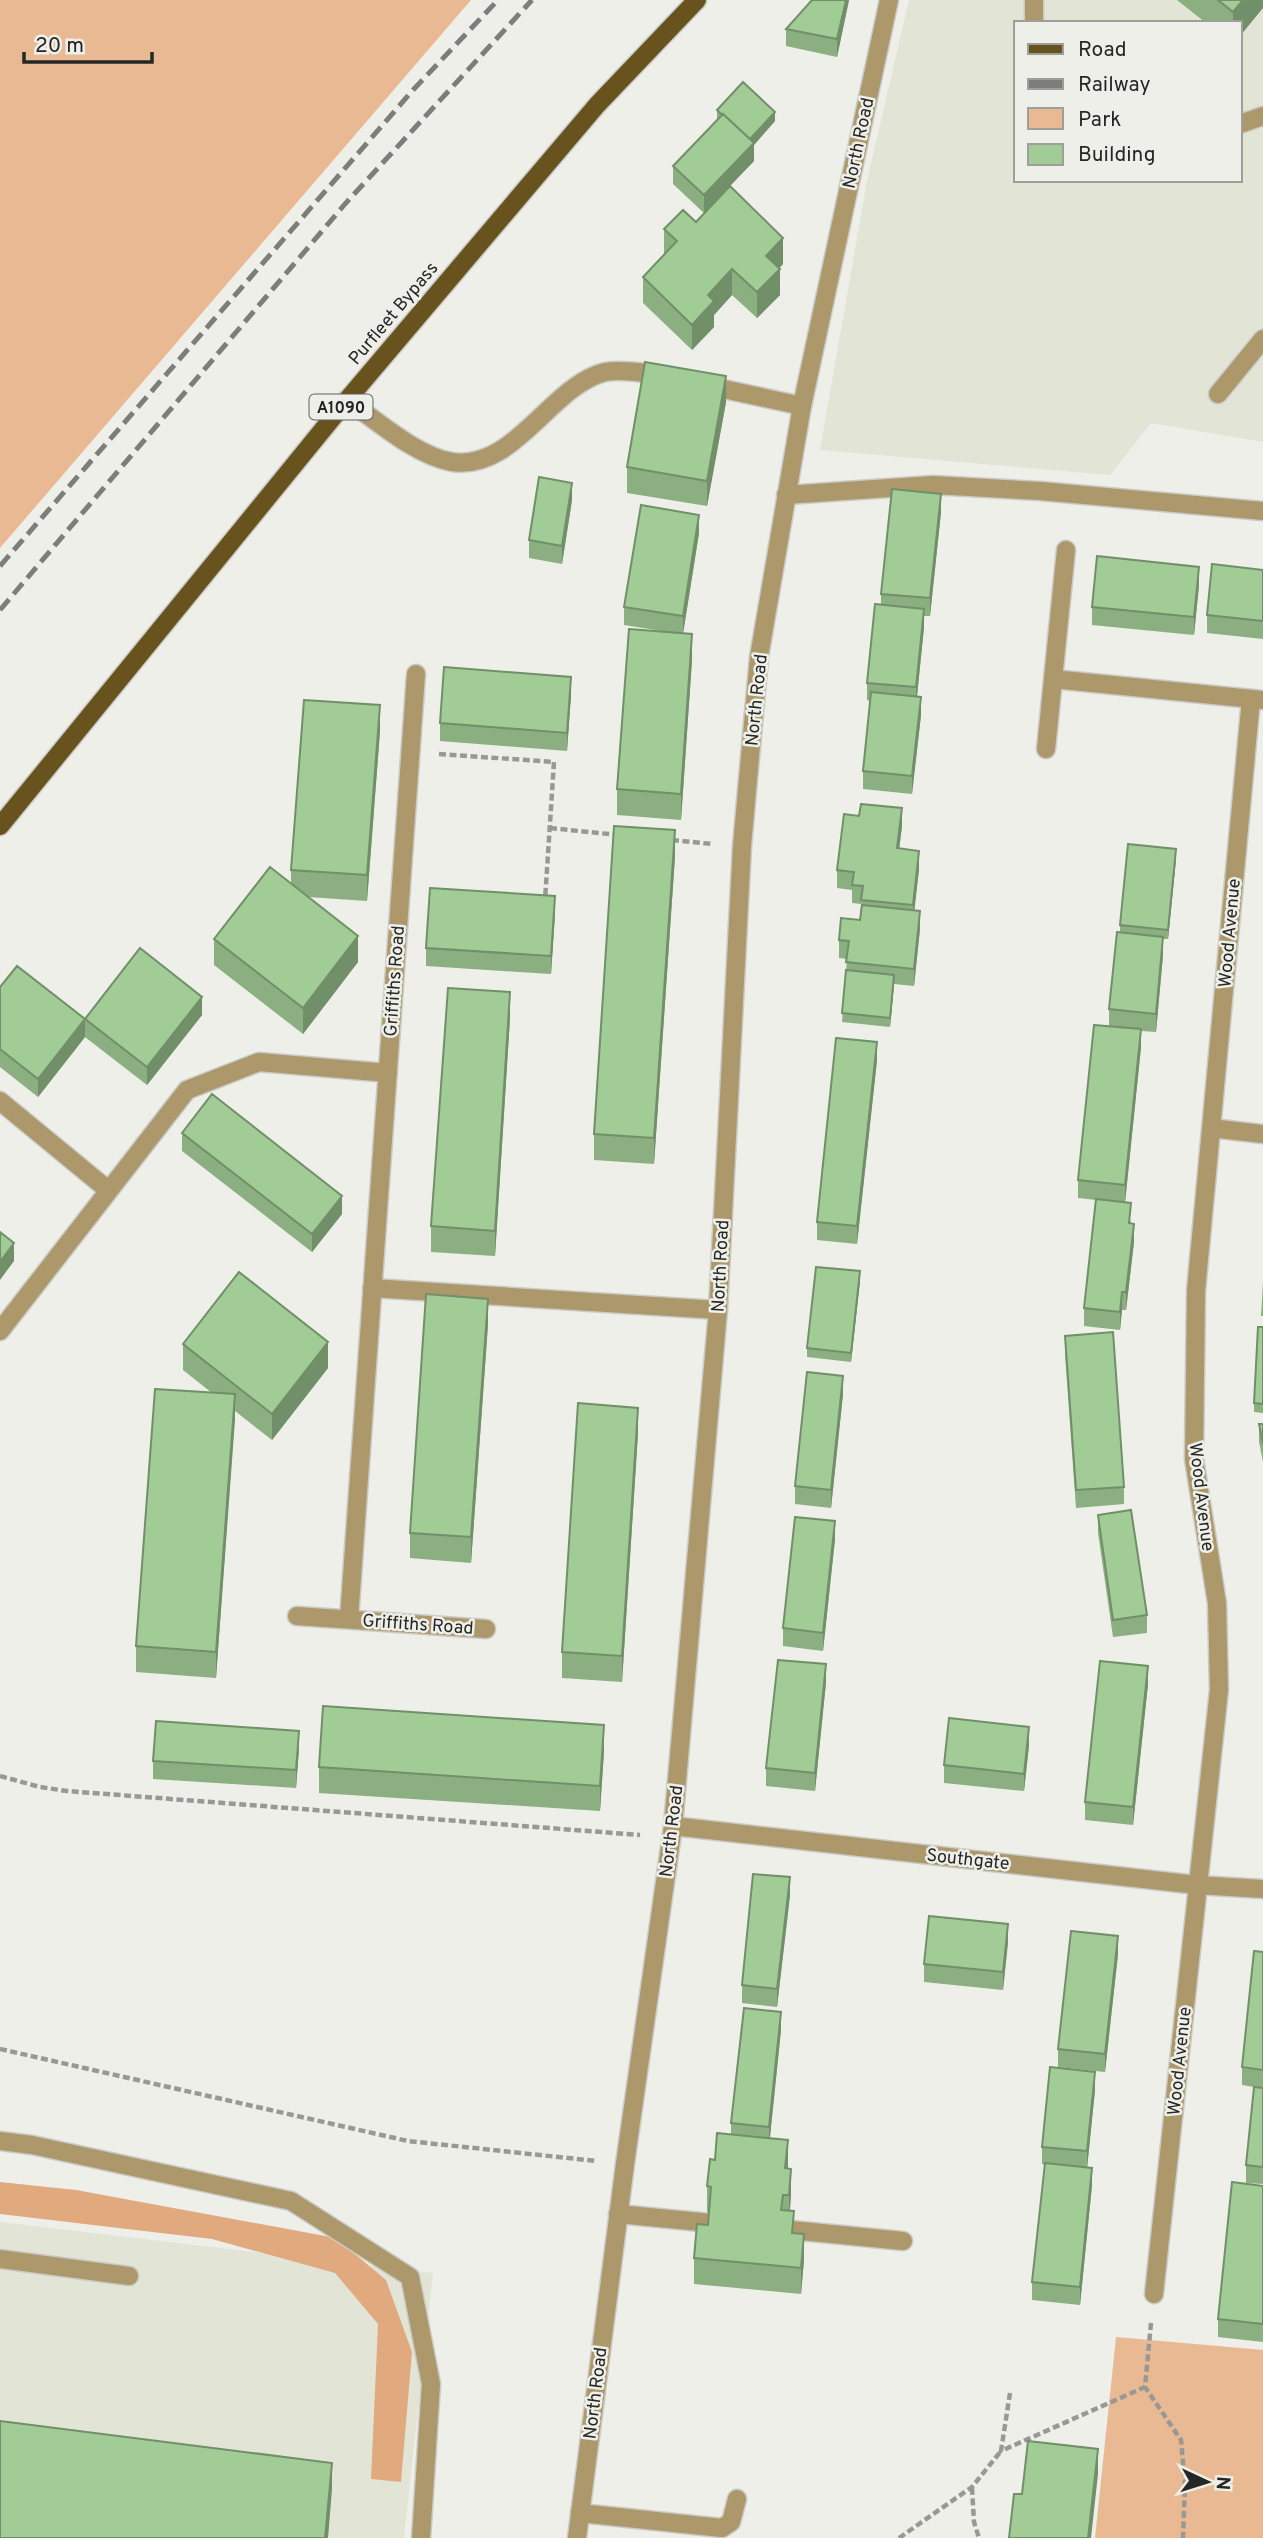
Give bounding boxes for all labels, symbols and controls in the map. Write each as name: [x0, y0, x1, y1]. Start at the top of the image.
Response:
scale bar: [24, 21, 152, 65]
legend: [1014, 21, 1242, 182]
text: 20 m: [35, 33, 84, 60]
text: Road: [1078, 37, 1127, 64]
text: Railway: [1078, 72, 1151, 99]
street label: North Road: [839, 96, 880, 191]
text: Park: [1078, 107, 1121, 134]
text: Building: [1078, 142, 1156, 169]
street label: Purfleet Bypass: [344, 258, 444, 370]
road number: A1090: [310, 394, 372, 420]
street label: North Road: [741, 653, 774, 747]
street label: Wood Avenue: [1214, 878, 1247, 989]
street label: Griffiths Road: [380, 925, 411, 1038]
street label: North Road: [708, 1219, 735, 1313]
street label: Wood Avenue: [1182, 1442, 1219, 1553]
street label: Griffiths Road: [361, 1610, 474, 1641]
street label: North Road: [655, 1784, 690, 1878]
street label: Southgate: [925, 1845, 1010, 1876]
street label: Wood Avenue: [1163, 2006, 1198, 2117]
street label: North Road: [579, 2346, 614, 2440]
north arrow: [1172, 2447, 1242, 2517]
text: N: [1210, 2475, 1234, 2491]

